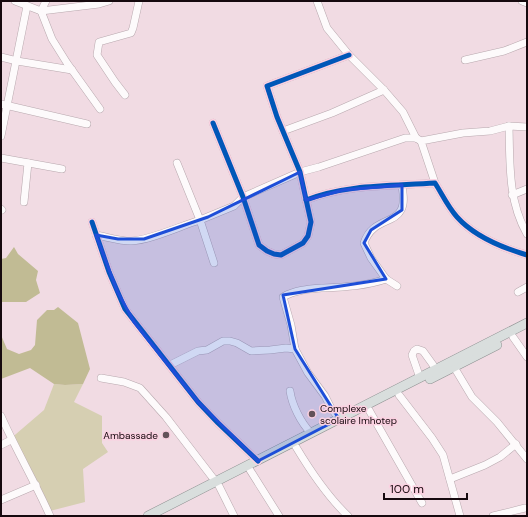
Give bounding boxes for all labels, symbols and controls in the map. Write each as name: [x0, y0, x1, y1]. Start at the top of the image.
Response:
place label: Complexe scolaire Imhotep: [320, 402, 397, 427]
marker: Complexe scolaire Imhotep: [307, 409, 317, 419]
place label: Ambassade: [103, 429, 158, 442]
marker: Ambassade: [161, 430, 171, 440]
scale bar: [384, 475, 467, 501]
text: 100 m: [390, 481, 424, 497]

